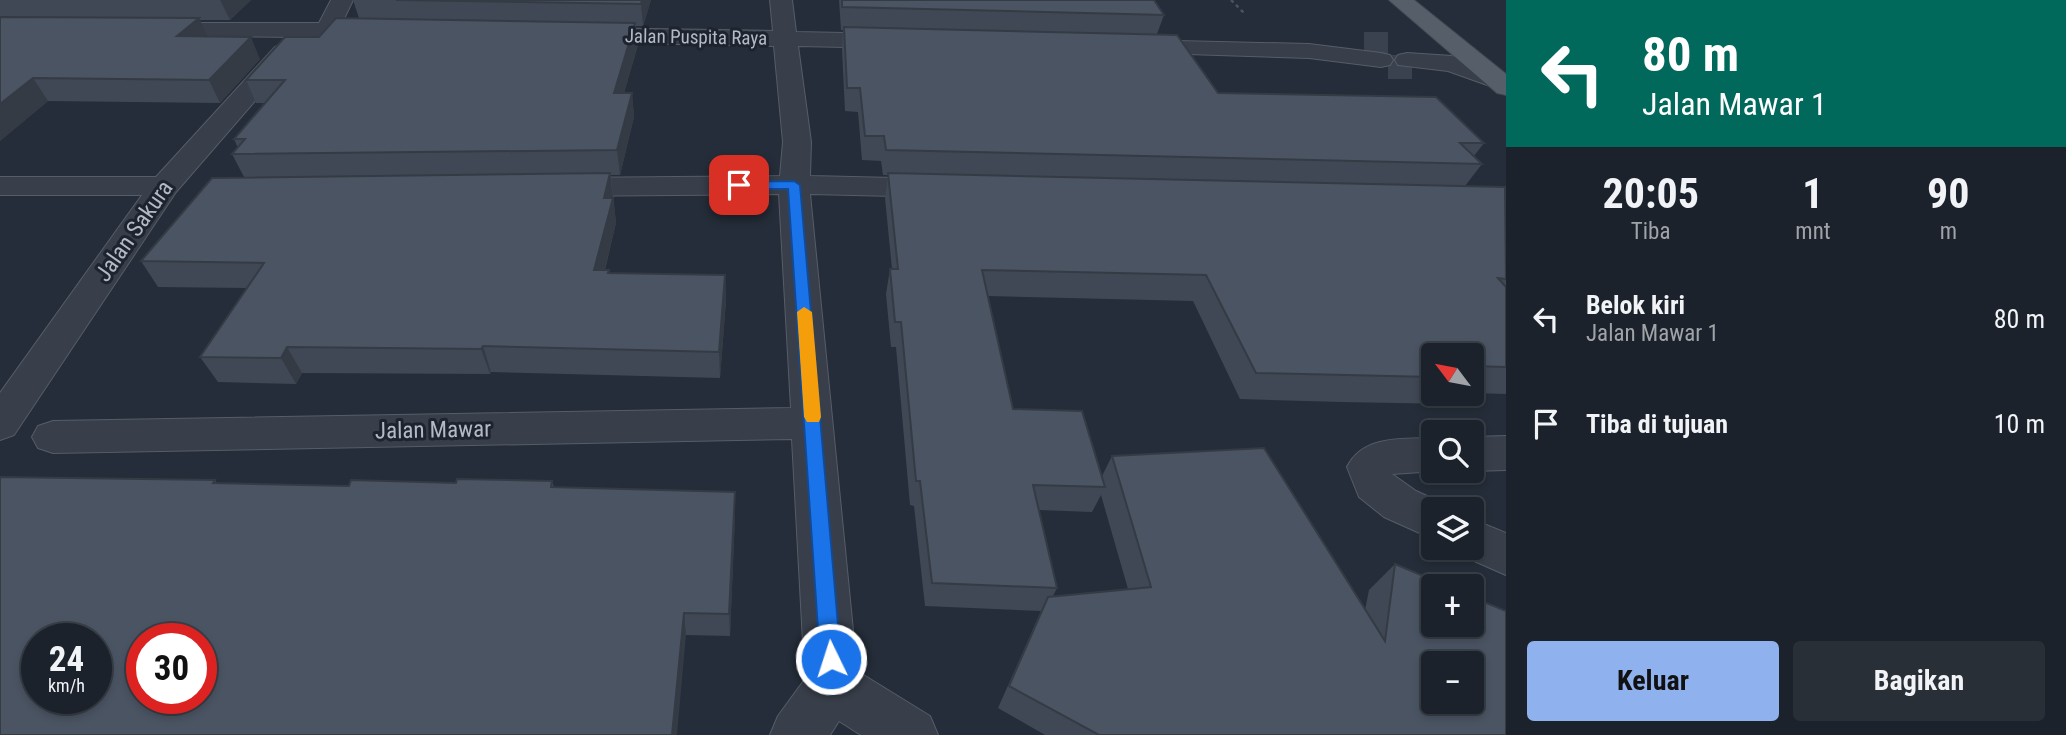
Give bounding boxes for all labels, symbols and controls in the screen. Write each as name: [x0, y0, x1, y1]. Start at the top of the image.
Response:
street label: Jalan Puspita Raya: [625, 24, 767, 50]
text: 80 m: [1642, 26, 1739, 83]
icon: left: [1527, 28, 1618, 119]
text: Jalan Mawar 1: [1642, 85, 1827, 123]
pin: [709, 155, 769, 215]
icon: arrive: [720, 166, 758, 204]
text: 20:05: [1602, 169, 1699, 218]
text: 1: [1802, 169, 1824, 218]
text: 90: [1927, 169, 1970, 218]
street label: Jalan Sakura: [89, 175, 179, 287]
text: Tiba: [1631, 218, 1670, 245]
text: mnt: [1795, 218, 1831, 245]
text: m: [1940, 218, 1957, 245]
text: Belok kiri: [1586, 290, 1685, 320]
icon: left: [1527, 300, 1565, 338]
text: 80 m: [1994, 304, 2045, 334]
text: Jalan Mawar 1: [1586, 320, 1719, 347]
north arrow: [1421, 343, 1484, 406]
map controls: [1421, 343, 1484, 714]
icon: arrive: [1527, 405, 1565, 443]
text: Tiba di tujuan: [1586, 409, 1728, 439]
text: 10 m: [1994, 409, 2045, 439]
street label: Jalan Mawar: [375, 415, 491, 445]
button: search: [1421, 420, 1484, 483]
button: layers: [1421, 497, 1484, 560]
button: +: [1421, 574, 1484, 637]
position arrow: [794, 622, 868, 696]
speed limit sign: 30: [126, 623, 217, 714]
text: 24: [49, 639, 84, 680]
button: Keluar: [1527, 641, 1779, 721]
button: Bagikan: [1793, 641, 2045, 721]
button: −: [1421, 651, 1484, 714]
text: km/h: [48, 675, 85, 696]

